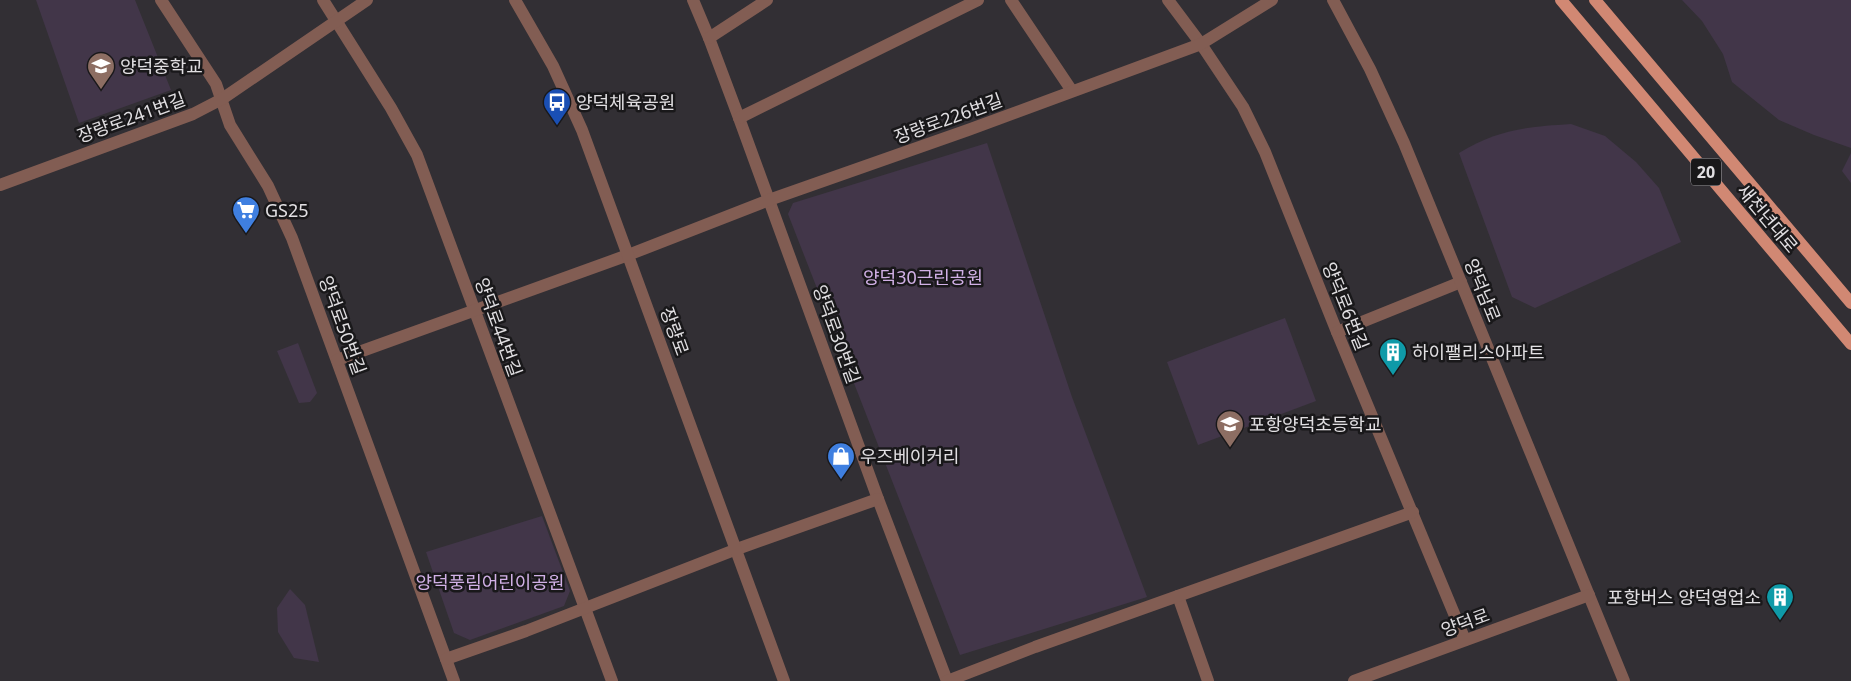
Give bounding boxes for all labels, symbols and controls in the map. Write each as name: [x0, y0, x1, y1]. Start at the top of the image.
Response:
school or university icon: 양덕중학교: [86, 51, 116, 90]
place label: 양덕중학교: [120, 54, 203, 78]
street label: 장량로241번길: [73, 86, 189, 148]
bus stop icon: 양덕체육공원: [542, 87, 572, 126]
street label: 장량로226번길: [890, 87, 1006, 149]
place label: 양덕체육공원: [576, 90, 675, 114]
road number: 20: [1691, 158, 1721, 186]
street label: 새천년대로: [1732, 179, 1804, 257]
supermarket icon: GS25: [231, 195, 261, 234]
place label: GS25: [265, 198, 309, 222]
street label: 양덕남로: [1459, 255, 1507, 325]
street label: 양덕로6번길: [1317, 258, 1375, 354]
park label: 양덕30근린공원: [863, 265, 983, 289]
street label: 양덕로50번길: [314, 272, 372, 378]
street label: 양덕로44번길: [470, 274, 528, 380]
street label: 양덕로30번길: [808, 281, 866, 387]
street label: 장량로: [655, 304, 695, 358]
building icon: 하이팰리스아파트: [1378, 337, 1408, 376]
place label: 하이팰리스아파트: [1412, 340, 1544, 364]
school or university icon: 포항양덕초등학교: [1215, 409, 1245, 448]
place label: 포항양덕초등학교: [1249, 412, 1381, 436]
shop icon: 우즈베이커리: [826, 441, 856, 480]
place label: 우즈베이커리: [860, 444, 959, 468]
park label: 양덕풍림어린이공원: [415, 570, 565, 594]
building icon: 포항버스 양덕영업소: [1765, 582, 1795, 621]
place label: 포항버스 양덕영업소: [1607, 585, 1761, 609]
street label: 양덕로: [1438, 602, 1492, 642]

